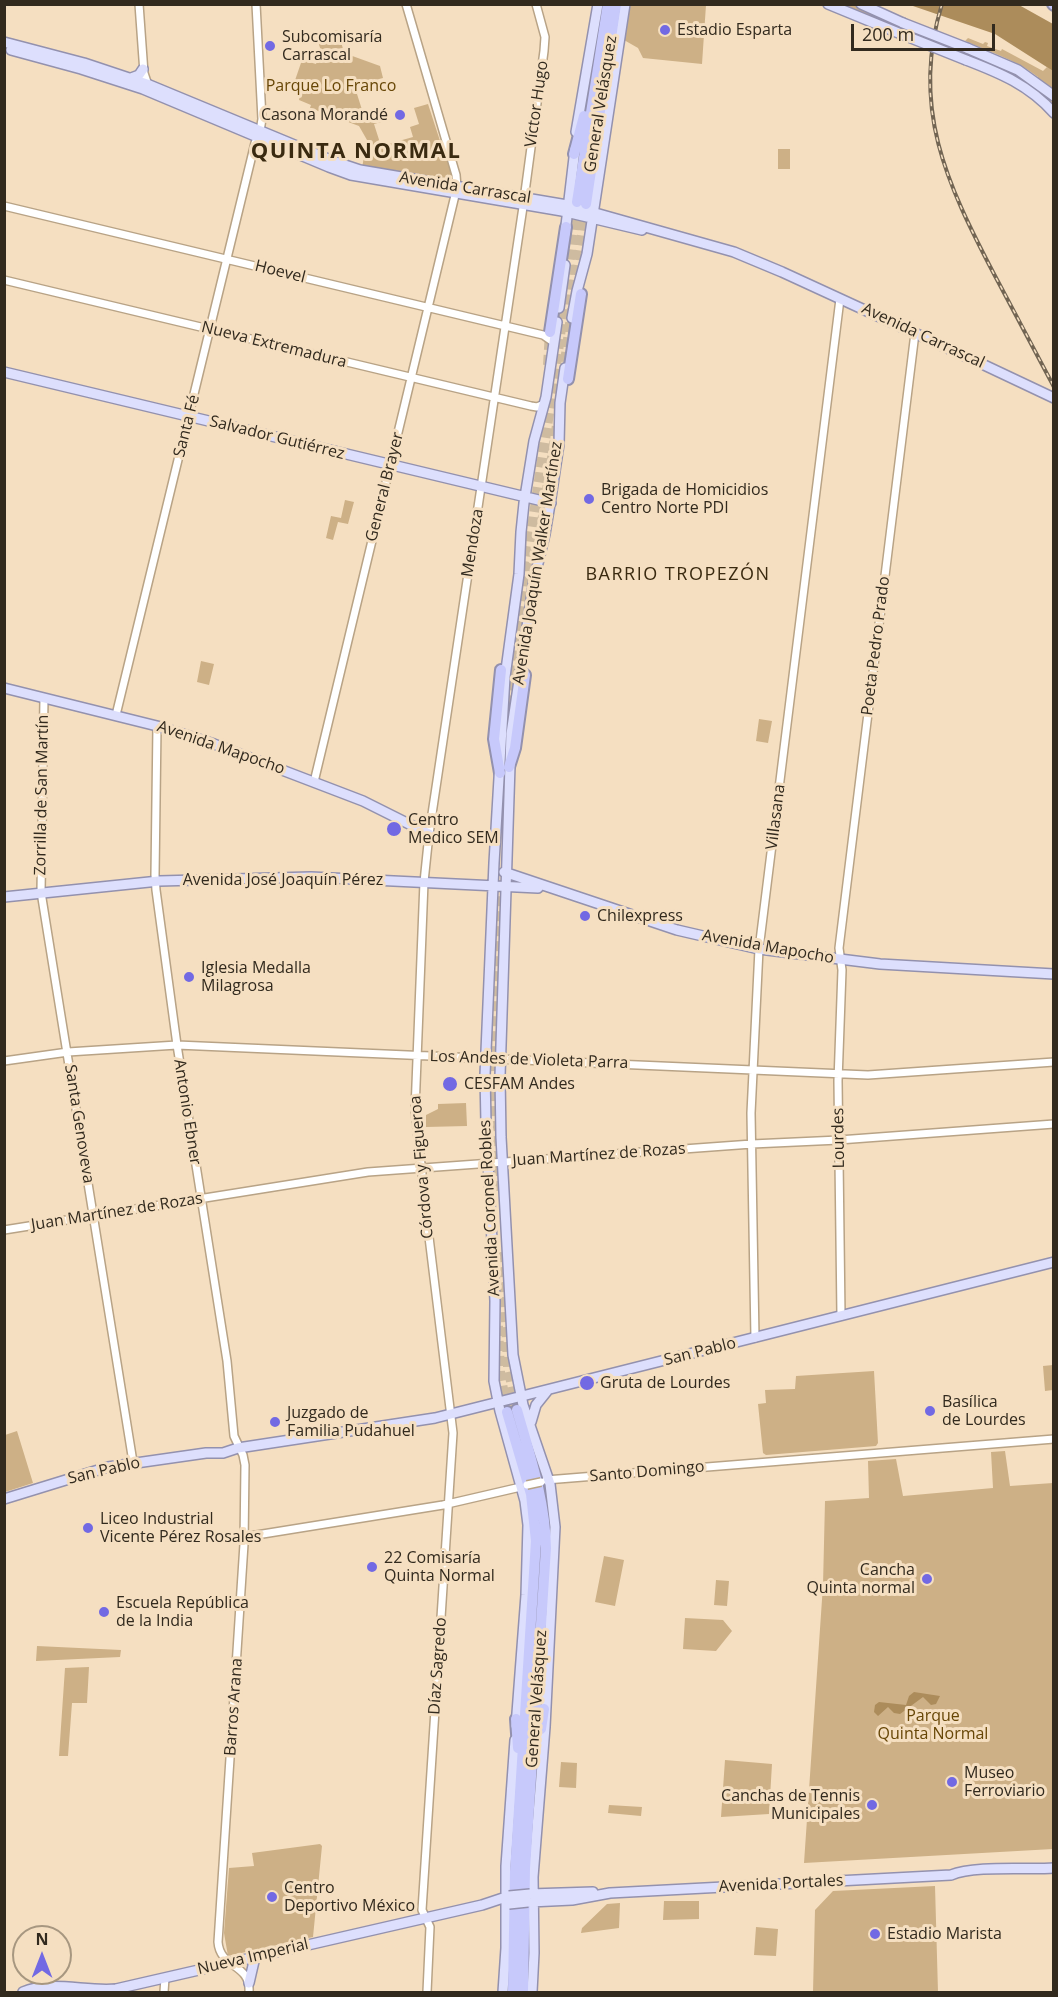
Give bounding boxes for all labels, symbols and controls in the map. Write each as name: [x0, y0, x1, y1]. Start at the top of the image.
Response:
scale bar: [854, 12, 998, 50]
place label: Estadio Esparta: [677, 20, 792, 40]
text: 200 m: [862, 22, 914, 46]
marker: Estadio Esparta: [658, 23, 672, 37]
place label: Subcomisaría Carrascal: [282, 27, 382, 65]
street label: General Velásquez: [581, 34, 621, 174]
marker: Subcomisaría Carrascal: [263, 39, 277, 53]
street label: Víctor Hugo: [521, 59, 553, 149]
park label: Parque Lo Franco: [266, 76, 396, 96]
place label: Casona Morandé: [261, 105, 388, 125]
marker: Casona Morandé: [393, 108, 407, 122]
district label: QUINTA NORMAL: [251, 139, 461, 165]
street label: Avenida Carrascal: [398, 168, 532, 208]
street label: Hoevel: [253, 256, 307, 288]
street label: Avenida Carrascal: [859, 299, 987, 373]
street label: Nueva Extremadura: [199, 318, 349, 372]
street label: Santa Fé: [170, 393, 204, 459]
street label: Salvador Gutiérrez: [208, 412, 346, 464]
street label: General Brayer: [362, 430, 408, 544]
street label: Avenida Joaquín Walker Martínez: [509, 440, 567, 686]
place label: Brigada de Homicidios Centro Norte PDI: [601, 480, 768, 518]
marker: Brigada de Homicidios Centro Norte PDI: [582, 492, 596, 506]
street label: Mendoza: [458, 507, 488, 579]
district label: BARRIO TROPEZÓN: [585, 564, 771, 586]
street label: Poeta Pedro Prado: [858, 575, 894, 717]
street label: Zorrilla de San Martín: [31, 714, 53, 876]
street label: Avenida Mapocho: [155, 717, 287, 779]
street label: Villasana: [762, 783, 790, 851]
place label: Centro Medico SEM: [408, 810, 499, 848]
marker: Centro Medico SEM: [385, 820, 403, 838]
street label: Avenida José Joaquín Pérez: [183, 870, 383, 890]
place label: Chilexpress: [597, 906, 683, 926]
marker: Chilexpress: [578, 909, 592, 923]
street label: Avenida Mapocho: [701, 926, 835, 968]
place label: Iglesia Medalla Milagrosa: [201, 958, 311, 996]
marker: Iglesia Medalla Milagrosa: [182, 970, 196, 984]
street label: Los Andes de Violeta Parra: [429, 1047, 629, 1073]
street label: Antonio Ebner: [169, 1058, 205, 1166]
street label: Santa Genoveva: [60, 1063, 98, 1185]
place label: CESFAM Andes: [464, 1074, 575, 1094]
marker: CESFAM Andes: [441, 1075, 459, 1093]
street label: Córdova y Figueroa: [406, 1095, 438, 1239]
street label: Lourdes: [829, 1107, 849, 1169]
street label: Avenida Coronel Robles: [476, 1119, 504, 1297]
street label: Juan Martínez de Rozas: [512, 1139, 686, 1171]
street label: Juan Martínez de Rozas: [30, 1189, 204, 1235]
street label: San Pablo: [662, 1334, 738, 1370]
place label: Gruta de Lourdes: [600, 1373, 730, 1393]
marker: Gruta de Lourdes: [578, 1374, 596, 1392]
place label: Basílica de Lourdes: [942, 1392, 1026, 1430]
place label: Juzgado de Familia Pudahuel: [287, 1403, 415, 1441]
marker: Basílica de Lourdes: [923, 1404, 937, 1418]
marker: Juzgado de Familia Pudahuel: [268, 1415, 282, 1429]
street label: San Pablo: [66, 1453, 142, 1489]
street label: Santo Domingo: [589, 1457, 705, 1487]
place label: Liceo Industrial Vicente Pérez Rosales: [100, 1509, 261, 1547]
marker: Liceo Industrial Vicente Pérez Rosales: [81, 1521, 95, 1535]
place label: 22 Comisaría Quinta Normal: [384, 1548, 495, 1586]
marker: 22 Comisaría Quinta Normal: [365, 1560, 379, 1574]
place label: Cancha Quinta normal: [806, 1560, 915, 1598]
marker: Cancha Quinta normal: [920, 1572, 934, 1586]
place label: Escuela República de la India: [116, 1593, 249, 1631]
marker: Escuela República de la India: [97, 1605, 111, 1619]
street label: Díaz Sagredo: [425, 1617, 451, 1715]
street label: General Velásquez: [523, 1629, 551, 1769]
street label: Barros Arana: [221, 1657, 247, 1757]
park label: Parque Quinta Normal: [878, 1706, 988, 1744]
place label: Museo Ferroviario: [964, 1763, 1045, 1801]
marker: Museo Ferroviario: [945, 1775, 959, 1789]
place label: Canchas de Tennis Municipales: [721, 1786, 860, 1824]
marker: Canchas de Tennis Municipales: [865, 1798, 879, 1812]
street label: Avenida Portales: [718, 1871, 844, 1897]
place label: Centro Deportivo México: [284, 1878, 415, 1916]
marker: Centro Deportivo México: [265, 1890, 279, 1904]
place label: Estadio Marista: [887, 1924, 1002, 1944]
north arrow: [12, 1925, 72, 1985]
marker: Estadio Marista: [868, 1927, 882, 1941]
text: N: [35, 1928, 49, 1950]
street label: Nueva Imperial: [196, 1935, 310, 1979]

